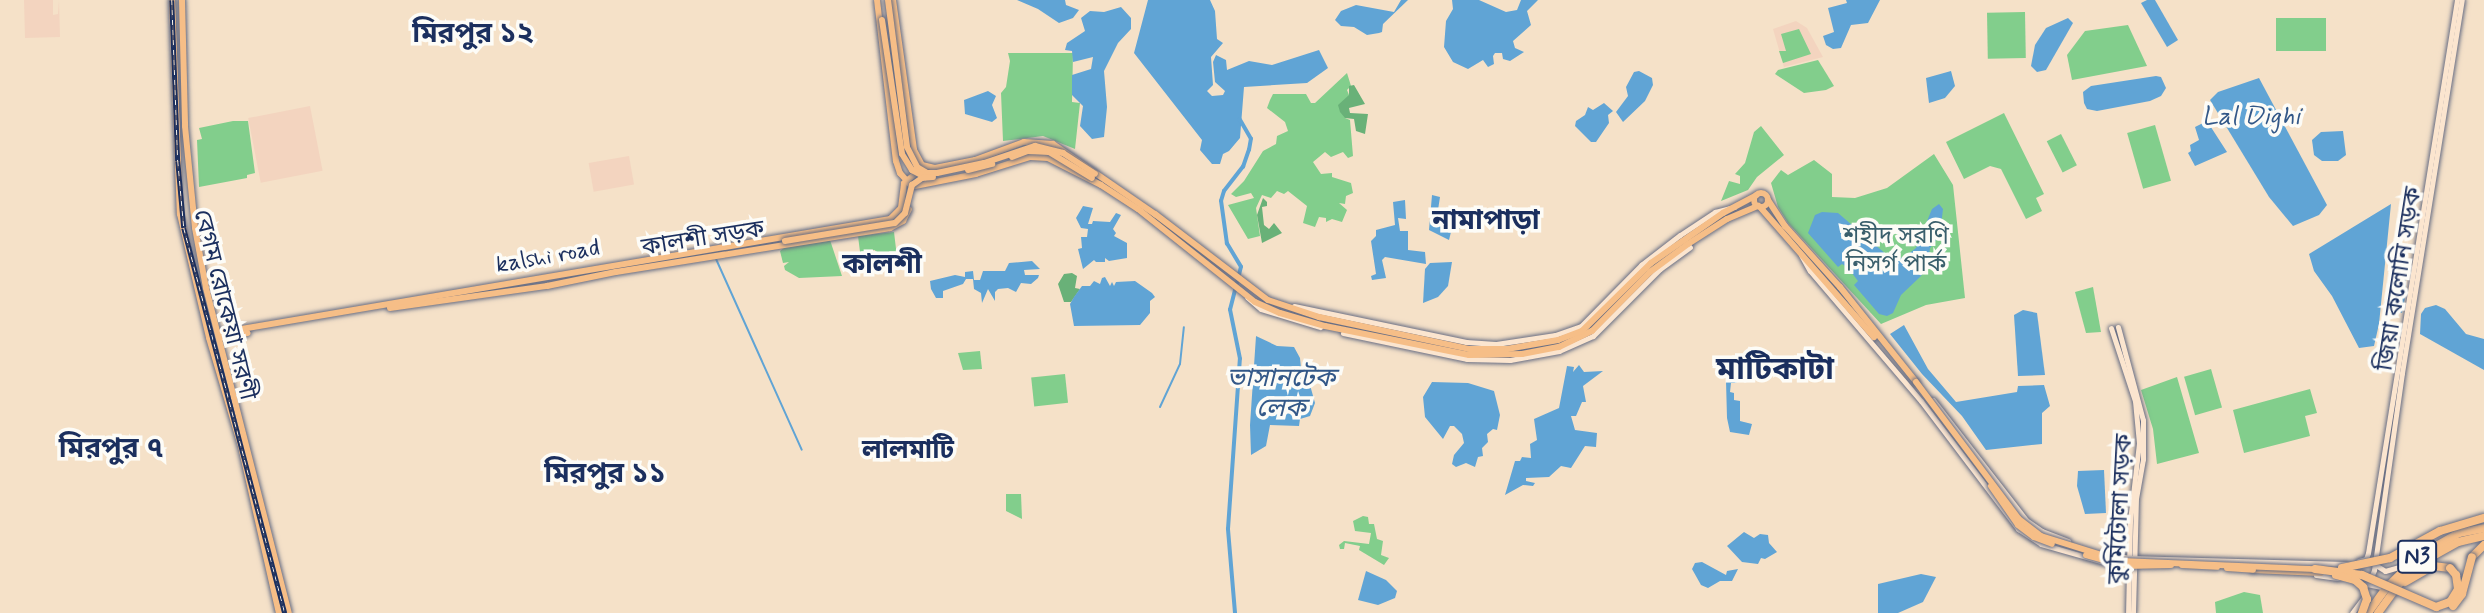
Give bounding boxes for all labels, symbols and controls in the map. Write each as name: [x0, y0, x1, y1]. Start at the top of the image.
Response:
district label: মিরপুর ১২: [412, 18, 534, 52]
water label: Lal Dighi: [2203, 102, 2299, 134]
street label: জিয়া কলোনি সড়ক: [2371, 185, 2429, 373]
district label: নামাপাড়া: [1432, 205, 1540, 239]
street label: বেগম রোকেয়া সরণী: [186, 207, 262, 403]
street label: কালশী সড়ক: [640, 215, 766, 263]
park label: শহীদ সরণি নিসর্গ পার্ক: [1843, 223, 1949, 279]
street label: kalshi road: [494, 234, 602, 280]
district label: কালশী: [842, 249, 922, 283]
district label: মাটিকাটা: [1716, 351, 1834, 389]
water label: ভাসানটেক লেক: [1227, 364, 1335, 426]
district label: মিরপুর ৭: [59, 433, 163, 467]
street label: কুর্মিটোলা সড়ক: [2103, 433, 2139, 585]
district label: লালমাটি: [862, 436, 954, 468]
district label: মিরপুর ১১: [544, 458, 666, 492]
road number: N3: [2396, 538, 2438, 576]

